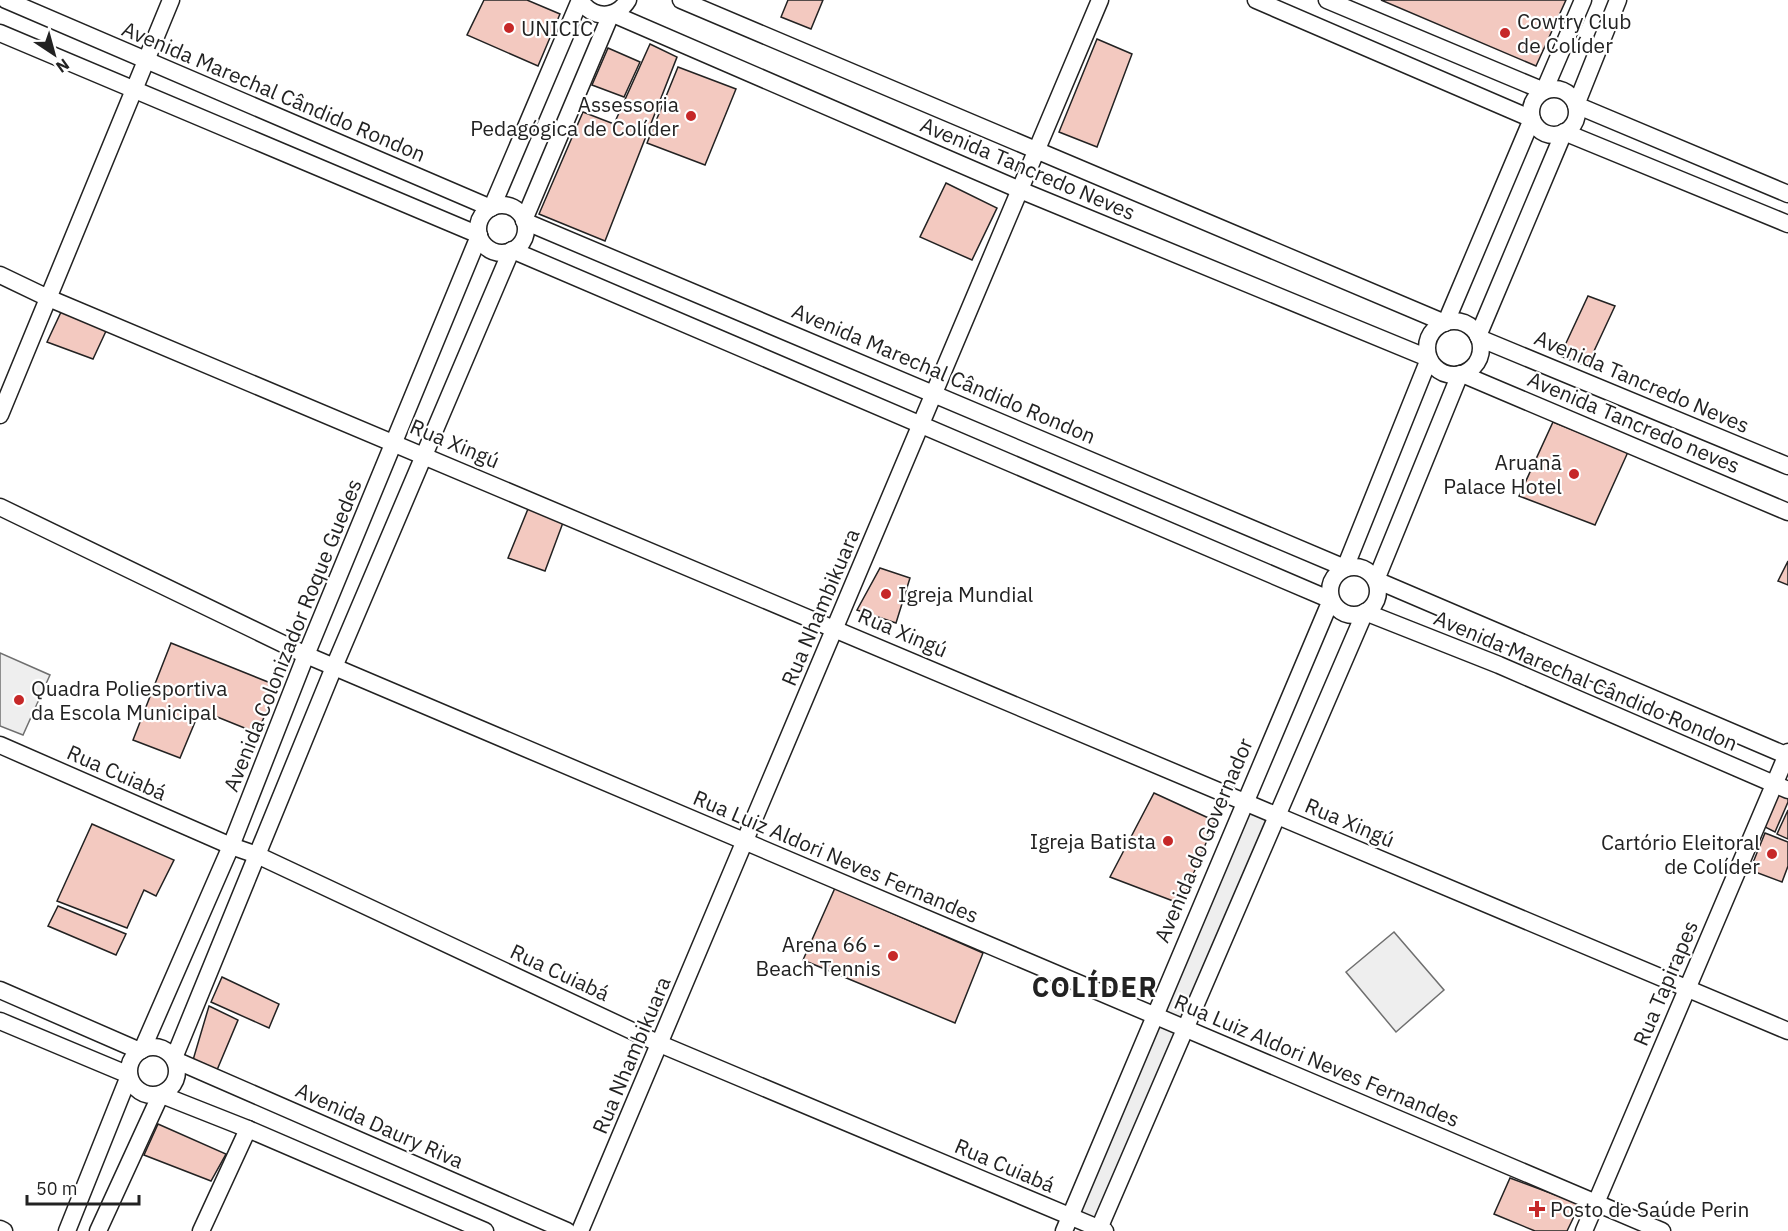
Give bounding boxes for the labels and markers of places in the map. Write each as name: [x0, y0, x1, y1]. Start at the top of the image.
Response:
place label: Cowtry Club de Colíder: [1517, 7, 1631, 59]
place label: UNICIC: [521, 14, 593, 42]
marker: UNICIC: [502, 21, 516, 35]
marker: Cowtry Club de Colíder: [1498, 26, 1512, 40]
place label: Assessoria Pedagógica de Colíder: [470, 90, 679, 142]
marker: Assessoria Pedagógica de Colíder: [684, 109, 698, 123]
place label: Aruanã Palace Hotel: [1443, 448, 1562, 500]
marker: Aruanã Palace Hotel: [1567, 467, 1581, 481]
place label: Igreja Mundial: [898, 580, 1034, 608]
marker: Igreja Mundial: [879, 587, 893, 601]
place label: Quadra Poliesportiva da Escola Municipal: [31, 674, 227, 726]
marker: Quadra Poliesportiva da Escola Municipal: [12, 693, 26, 707]
place label: Igreja Batista: [1030, 827, 1156, 855]
place label: Cartório Eleitoral de Colíder: [1601, 828, 1760, 880]
marker: Igreja Batista: [1161, 834, 1175, 848]
marker: Cartório Eleitoral de Colíder: [1765, 847, 1779, 861]
place label: Arena 66 - Beach Tennis: [756, 930, 881, 982]
marker: Arena 66 - Beach Tennis: [886, 949, 900, 963]
place label: Posto de Saúde Perin: [1550, 1195, 1750, 1223]
marker: Posto de Saúde Perin: [1528, 1200, 1546, 1218]

